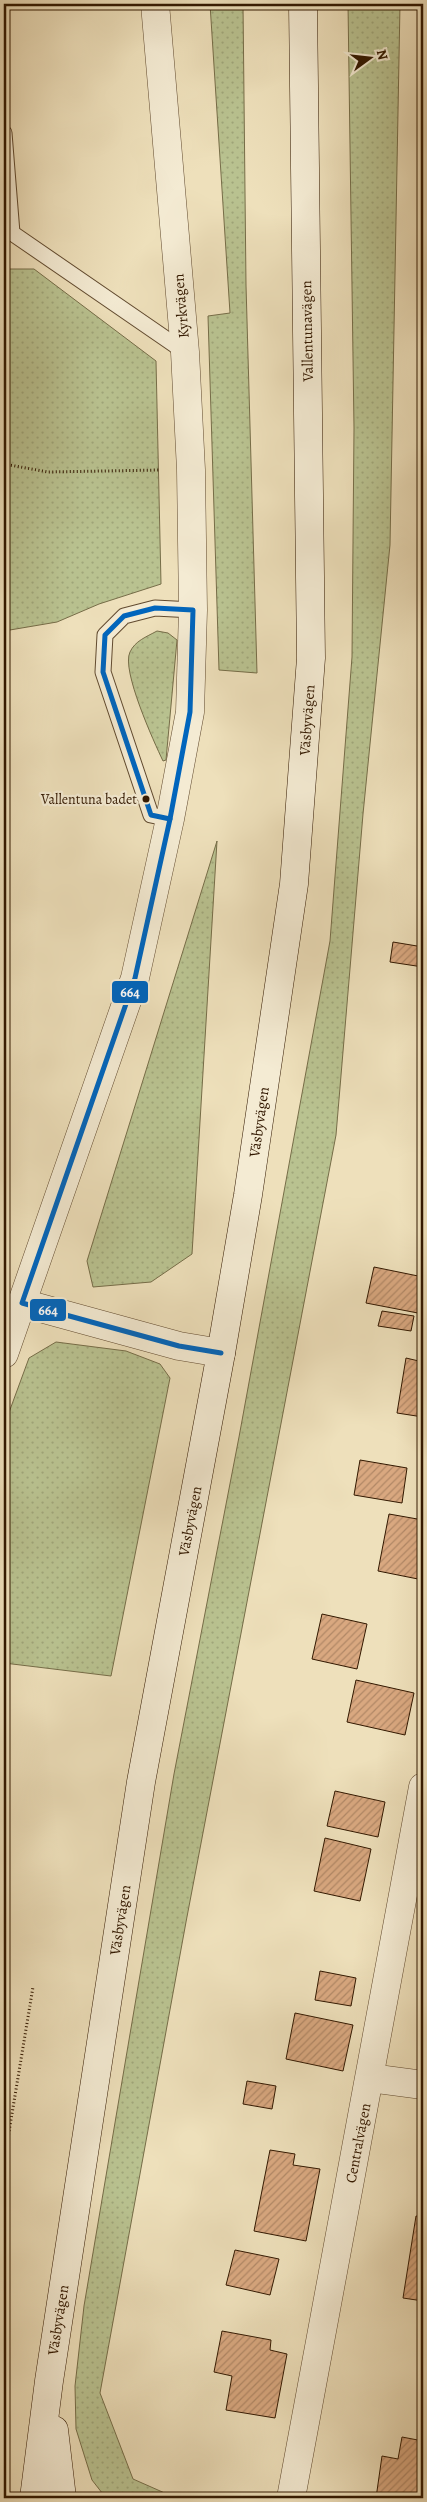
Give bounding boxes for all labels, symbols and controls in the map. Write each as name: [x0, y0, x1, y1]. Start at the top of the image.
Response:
north arrow: [344, 32, 394, 82]
text: N: [372, 47, 393, 62]
street label: Kyrkvägen: [168, 273, 194, 339]
street label: Vallentunavägen: [296, 280, 318, 383]
street label: Väsbyvägen: [294, 684, 319, 757]
place label: Vallentuna badet: [40, 790, 137, 809]
marker: Vallentuna badet: [141, 794, 151, 804]
line badge: 664: [111, 980, 149, 1004]
text: 664: [120, 983, 140, 1002]
street label: Väsbyvägen: [244, 1085, 274, 1159]
line badge: 664: [29, 1298, 67, 1322]
text: 664: [38, 1301, 58, 1320]
street label: Väsbyvägen: [173, 1484, 207, 1559]
street label: Väsbyvägen: [104, 1883, 135, 1958]
street label: Centralvägen: [340, 2101, 376, 2185]
street label: Väsbyvägen: [42, 2283, 73, 2358]

